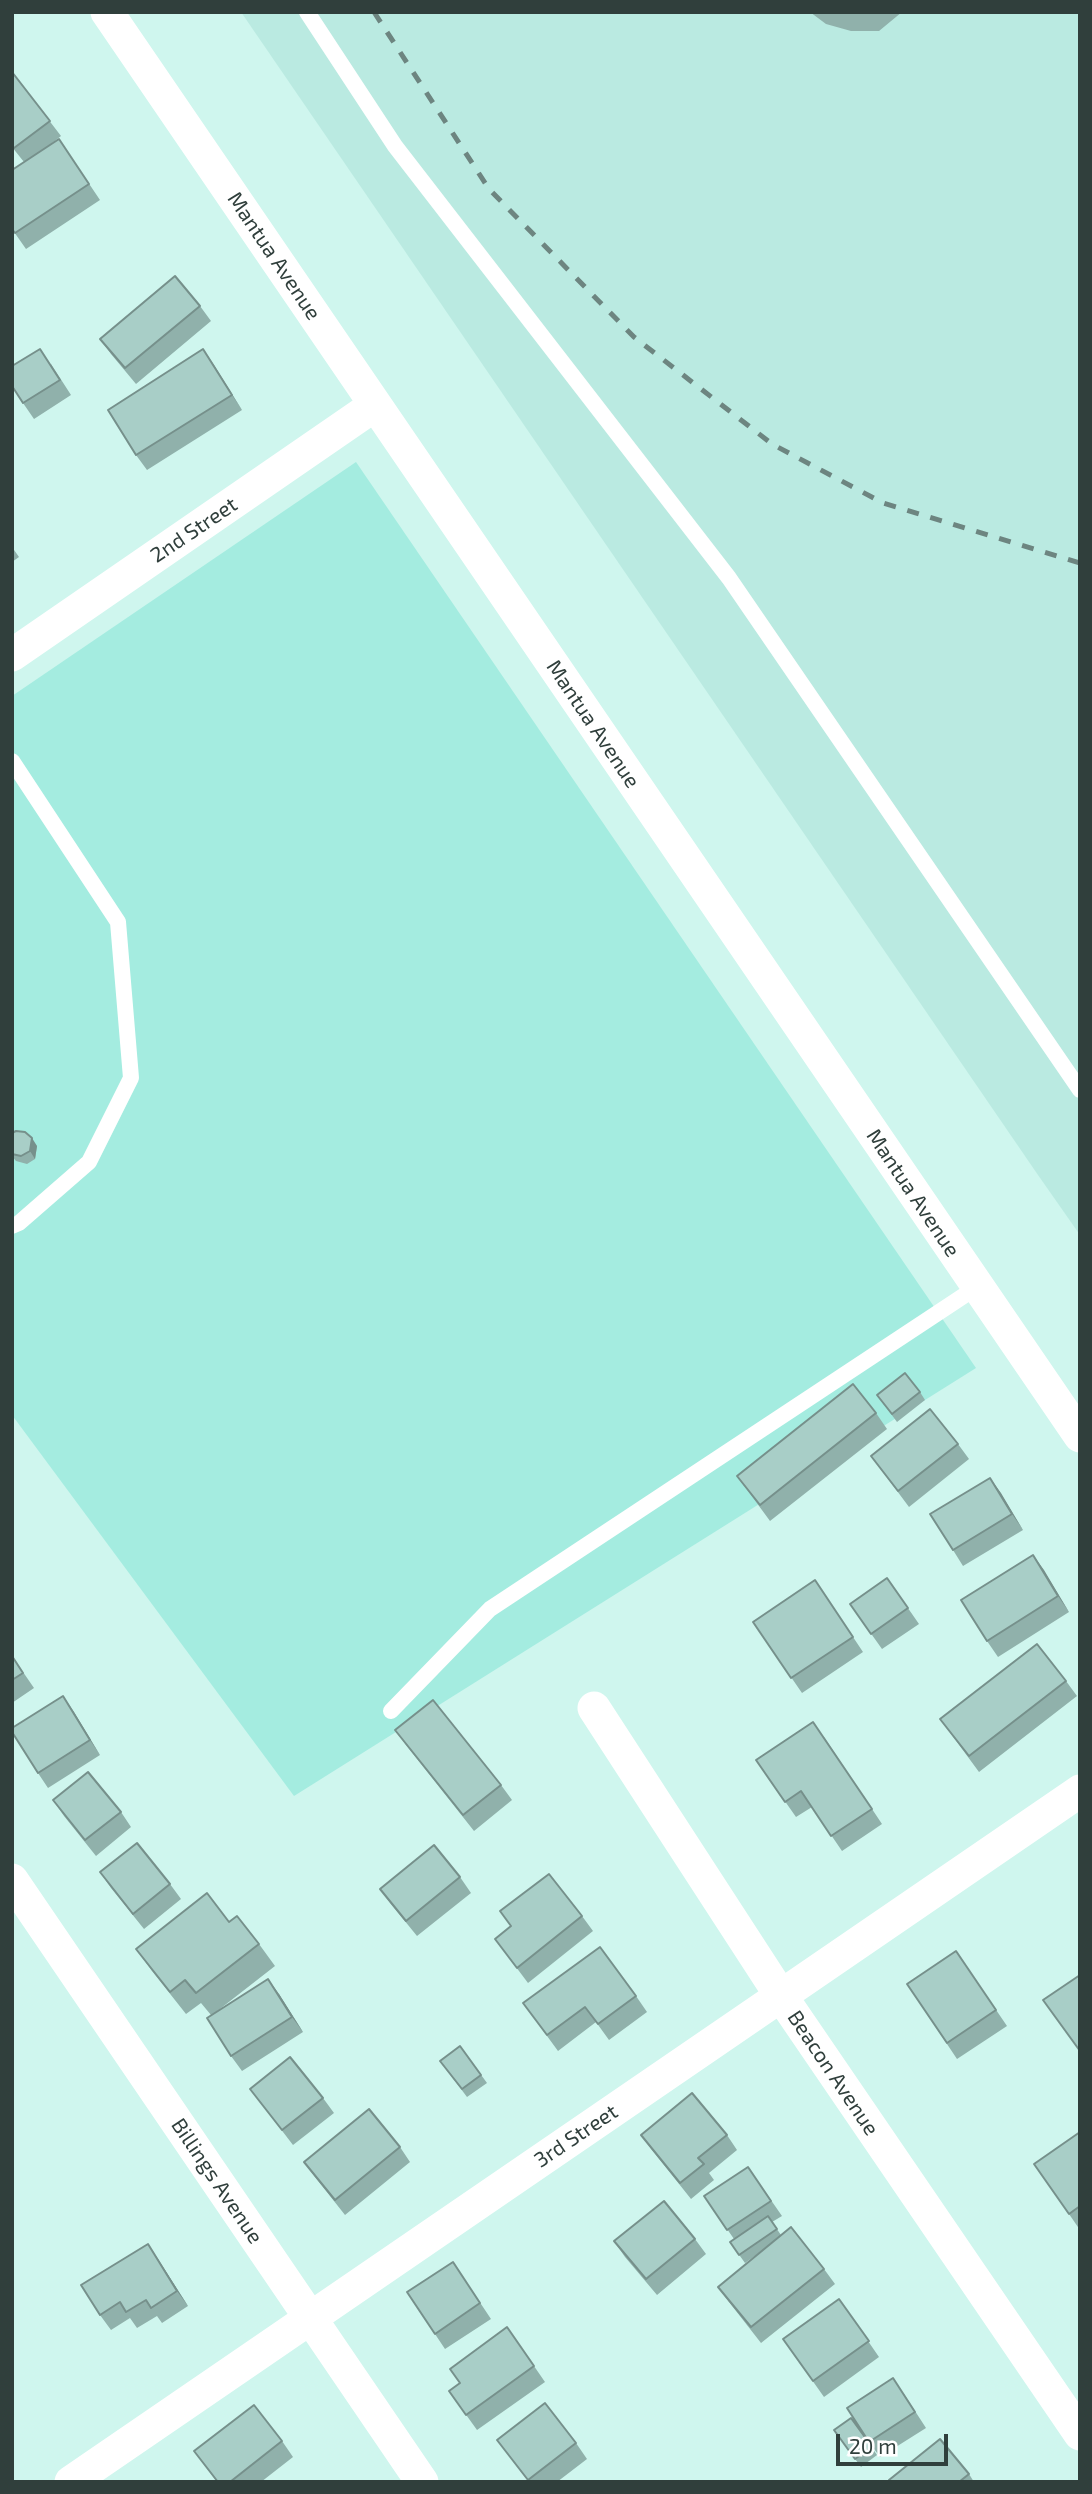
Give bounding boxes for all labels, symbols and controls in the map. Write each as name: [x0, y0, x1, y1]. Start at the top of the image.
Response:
street label: Mantua Avenue: [222, 187, 326, 325]
street label: 2nd Street: [146, 492, 242, 568]
street label: Mantua Avenue: [541, 655, 645, 793]
street label: Mantua Avenue: [861, 1124, 965, 1262]
street label: Beacon Avenue: [782, 2006, 884, 2140]
street label: 3rd Street: [530, 2099, 622, 2173]
street label: Billings Avenue: [166, 2114, 268, 2248]
scale bar: [840, 2420, 952, 2464]
text: 20 m: [849, 2433, 897, 2458]

